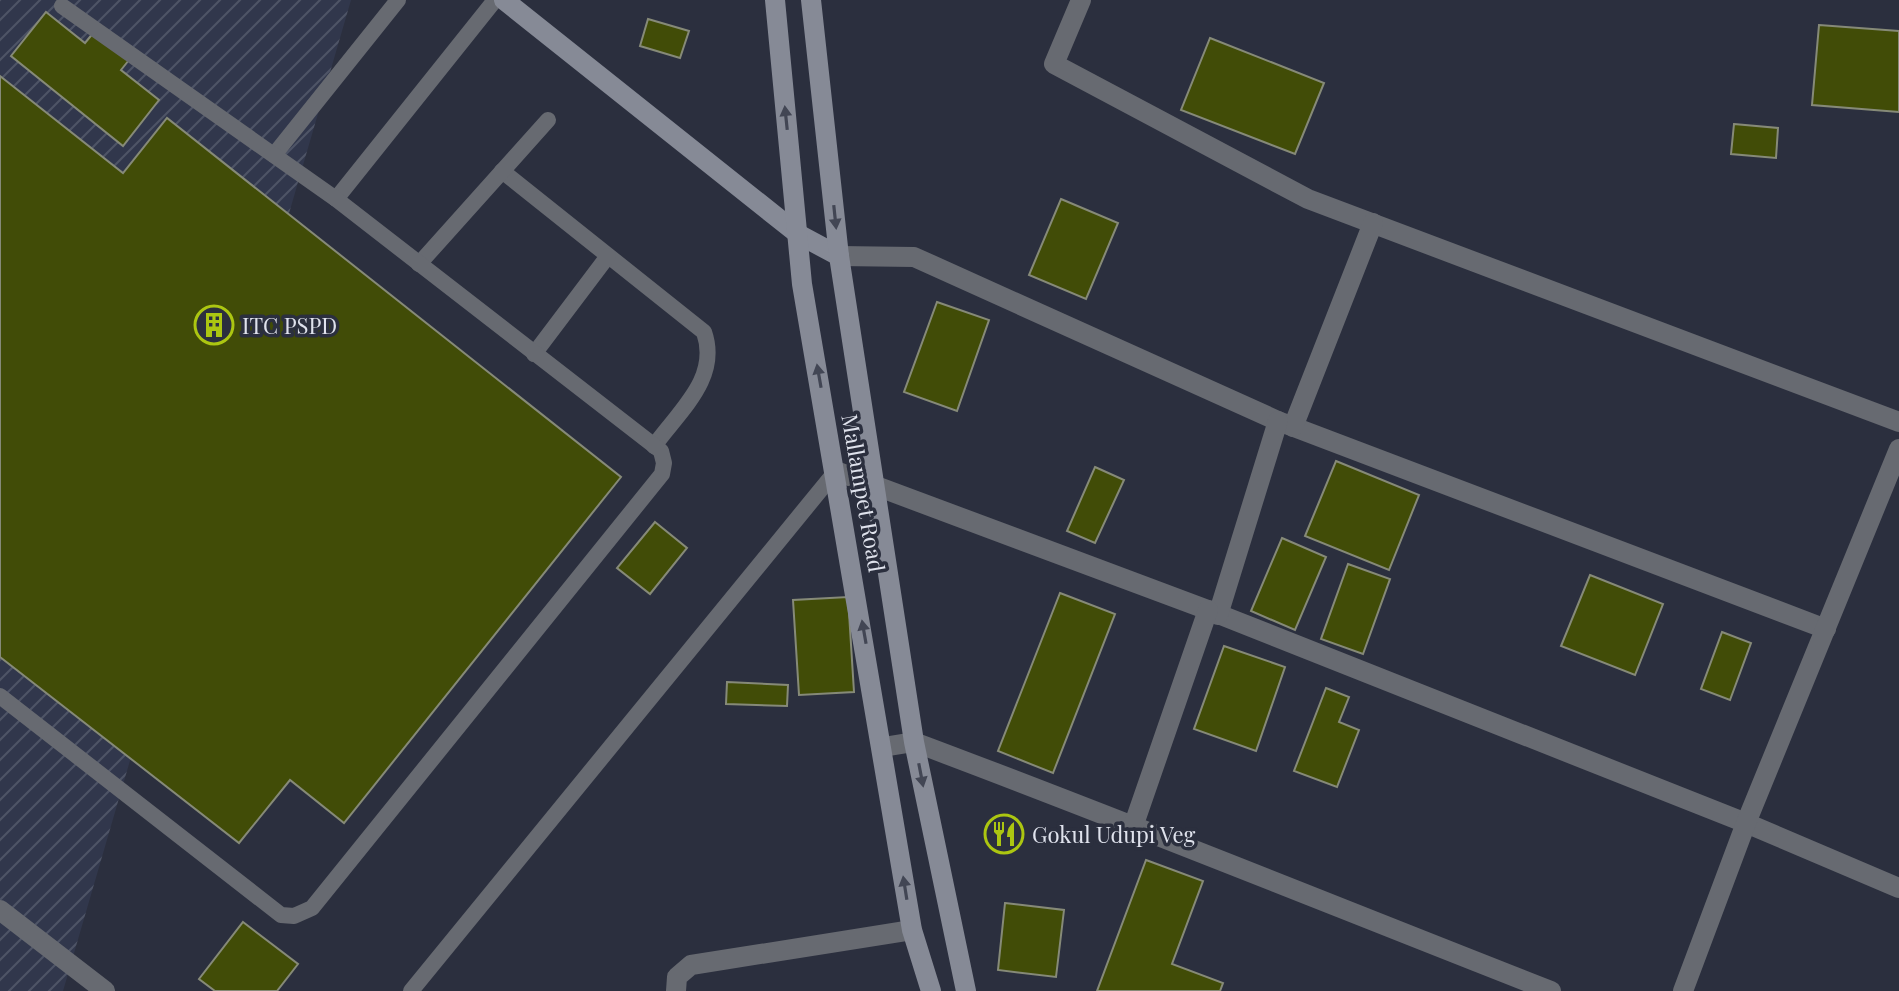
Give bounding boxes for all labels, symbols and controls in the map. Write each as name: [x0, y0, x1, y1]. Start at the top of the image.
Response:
one-way arrow: [780, 105, 793, 130]
one-way arrow: [828, 205, 841, 230]
building icon: ITC PSPD: [193, 304, 235, 346]
place label: ITC PSPD: [242, 310, 337, 340]
one-way arrow: [812, 363, 824, 388]
street label: Mallampet Road: [835, 412, 893, 575]
one-way arrow: [857, 619, 869, 644]
one-way arrow: [915, 763, 927, 788]
restaurant icon: Gokul Udupi Veg: [983, 813, 1025, 855]
place label: Gokul Udupi Veg: [1032, 819, 1196, 849]
one-way arrow: [899, 875, 911, 900]

